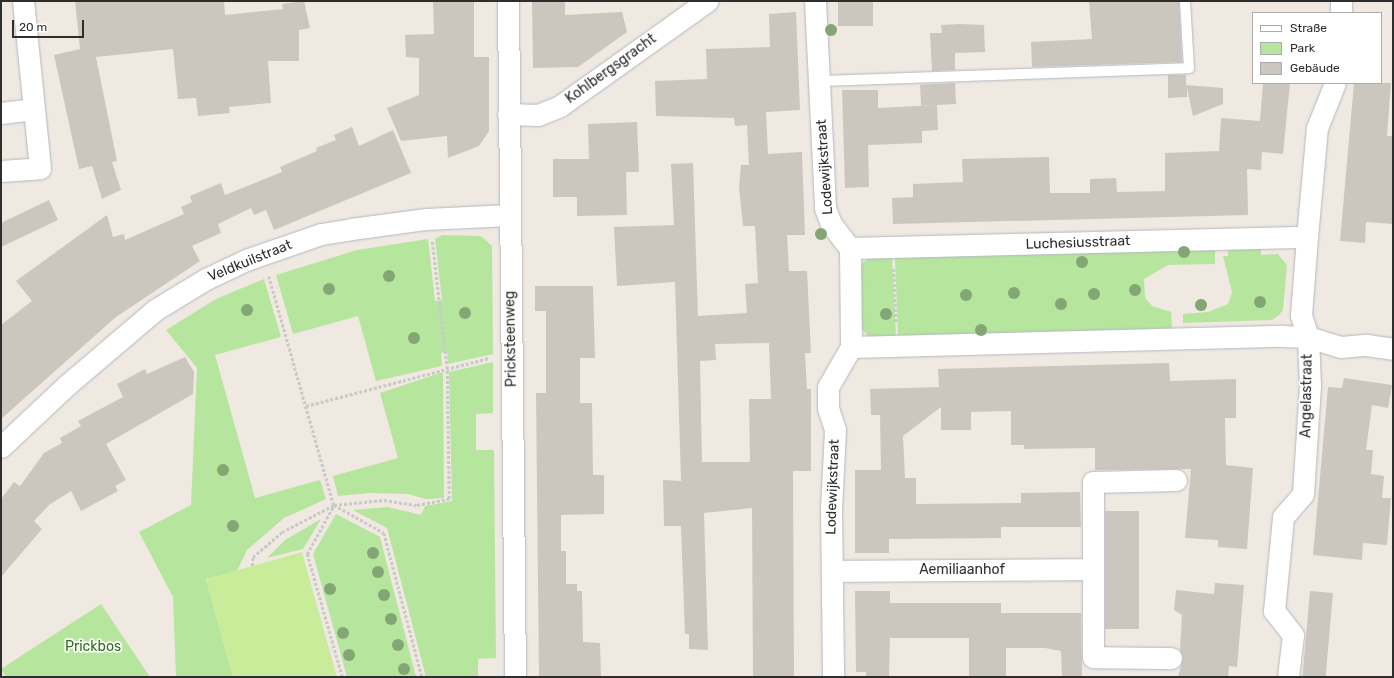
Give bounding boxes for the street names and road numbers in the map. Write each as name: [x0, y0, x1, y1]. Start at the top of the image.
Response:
street label: Kohlbergsgracht: [562, 31, 660, 107]
street label: Lodewijkstraat: [813, 119, 837, 215]
street label: Luchesiusstraat: [1025, 233, 1131, 253]
street label: Veldkuilstraat: [206, 237, 294, 285]
street label: Pricksteenweg: [502, 291, 520, 387]
street label: Angelastraat: [1298, 354, 1316, 438]
street label: Lodewijkstraat: [823, 439, 843, 535]
street label: Aemiliaanhof: [919, 562, 1005, 578]

